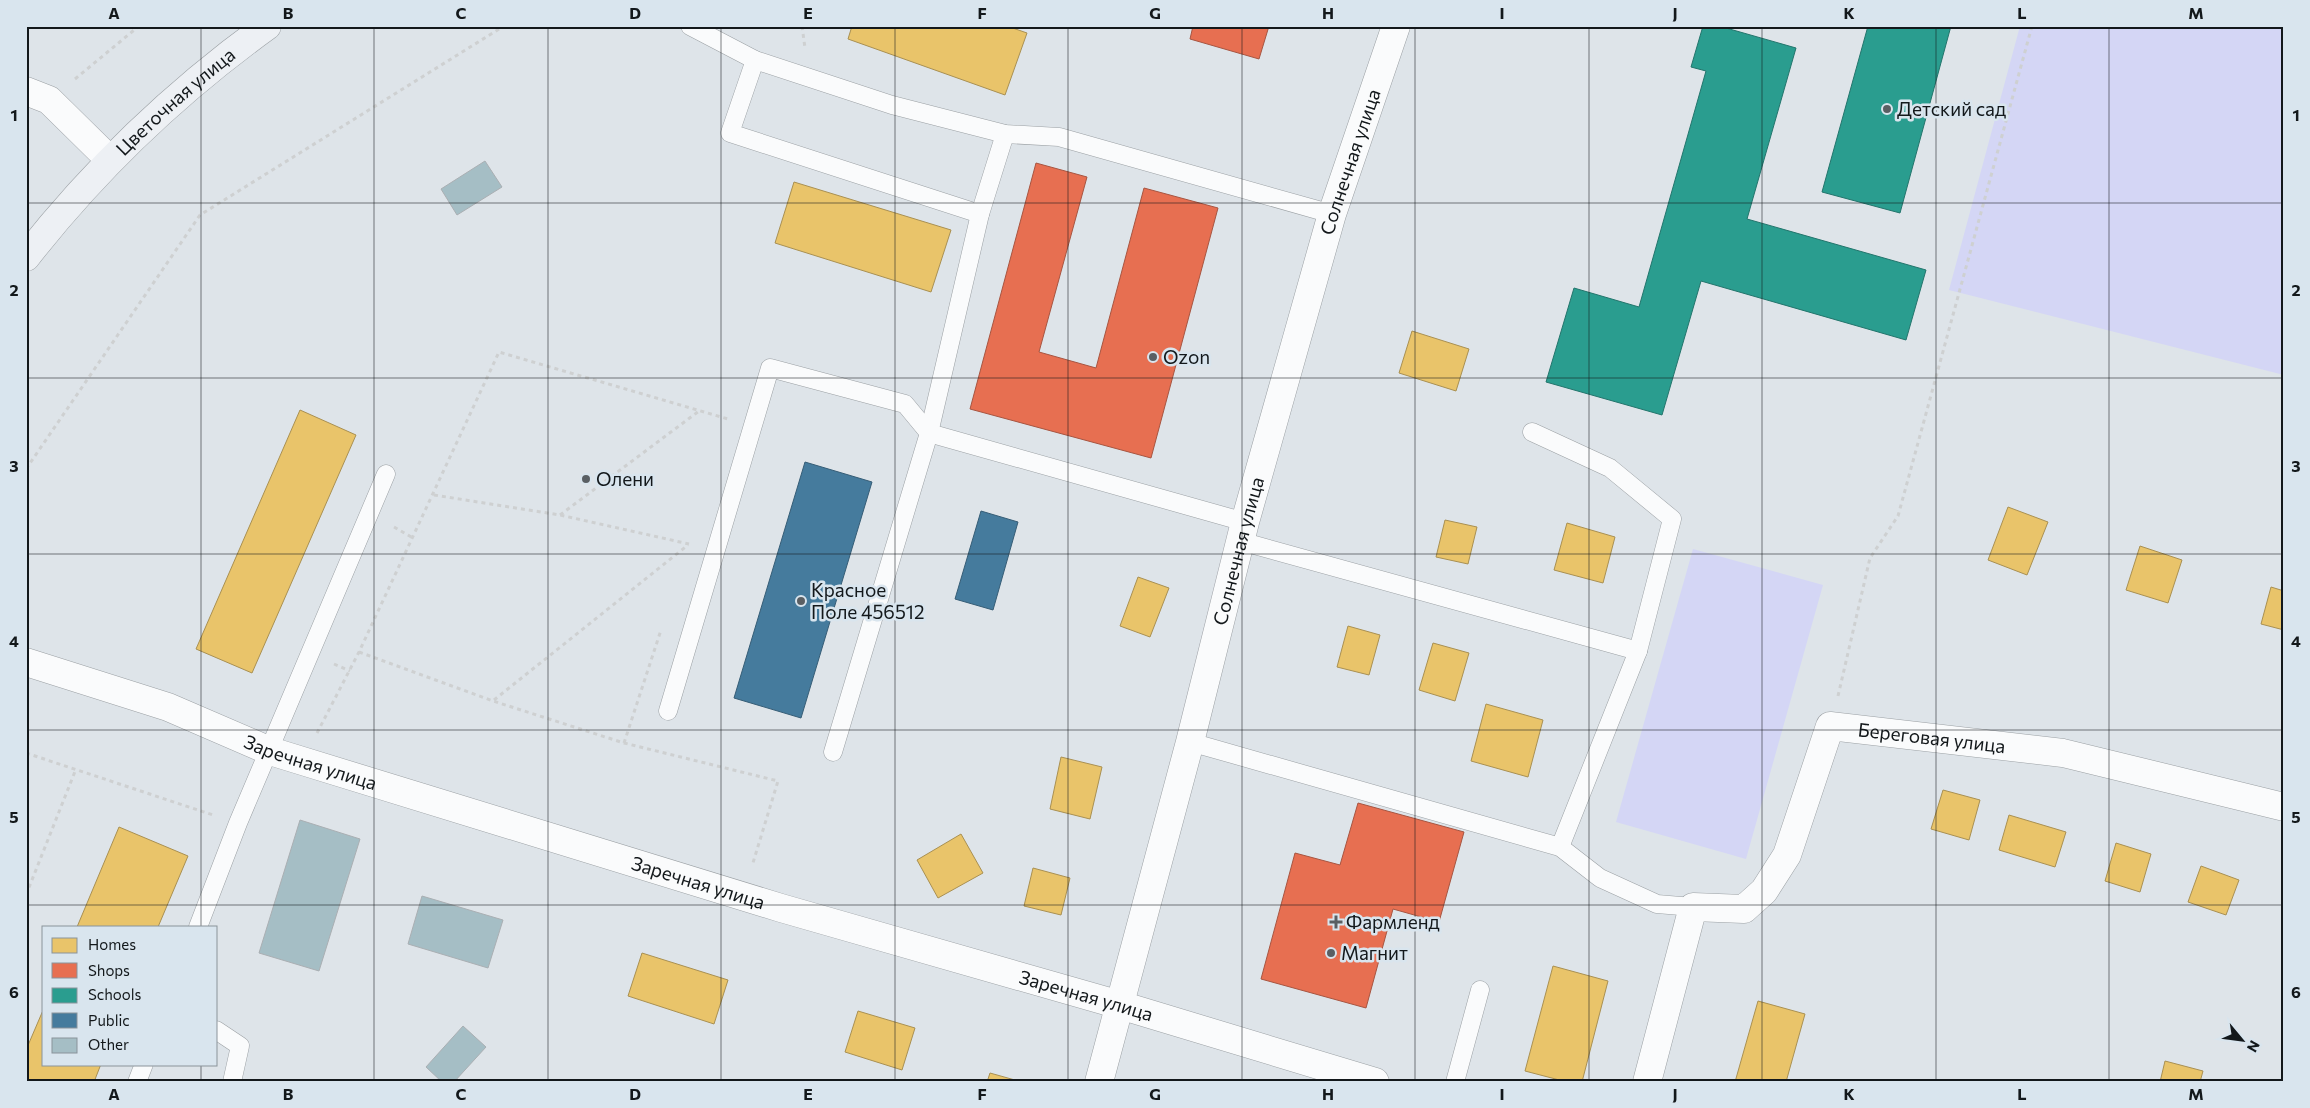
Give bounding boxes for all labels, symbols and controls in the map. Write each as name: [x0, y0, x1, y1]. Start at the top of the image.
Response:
text: A: [108, 3, 120, 22]
text: B: [283, 3, 294, 22]
text: C: [456, 3, 467, 22]
text: D: [629, 3, 641, 22]
text: E: [803, 3, 813, 22]
text: F: [977, 3, 987, 22]
text: G: [1149, 3, 1161, 22]
text: H: [1322, 3, 1334, 22]
text: I: [1499, 3, 1505, 22]
text: J: [1672, 3, 1678, 22]
text: K: [1843, 3, 1855, 22]
text: L: [2017, 3, 2027, 22]
text: M: [2188, 3, 2204, 22]
street label: Цветочная улица: [111, 42, 239, 160]
street label: Солнечная улица: [1315, 86, 1385, 237]
place label: Детский сад: [1897, 97, 2006, 120]
marker: Детский сад: [1881, 103, 1893, 115]
text: 1: [10, 105, 18, 124]
text: 1: [2292, 105, 2300, 124]
text: 2: [9, 280, 19, 299]
text: 2: [2291, 280, 2301, 299]
place label: Ozon: [1163, 345, 1210, 368]
marker: Ozon: [1147, 351, 1159, 363]
text: 3: [9, 456, 19, 475]
text: 3: [2291, 456, 2301, 475]
place label: Олени: [596, 467, 654, 490]
marker: Олени: [580, 473, 592, 485]
street label: Солнечная улица: [1208, 474, 1268, 627]
place label: Красное Поле 456512: [811, 578, 924, 623]
marker: Красное Поле 456512: [795, 595, 807, 607]
text: 4: [9, 631, 19, 650]
text: 4: [2291, 631, 2301, 650]
street label: Береговая улица: [1857, 717, 2007, 757]
street label: Заречная улица: [241, 729, 380, 794]
text: 5: [9, 807, 19, 826]
text: 5: [2291, 807, 2301, 826]
street label: Заречная улица: [629, 851, 768, 913]
place label: Фармленд: [1346, 910, 1440, 933]
marker: Фармленд: [1330, 916, 1342, 928]
legend: [42, 926, 218, 1066]
text: Homes: [88, 935, 136, 953]
place label: Магнит: [1341, 941, 1408, 964]
marker: Магнит: [1325, 947, 1337, 959]
text: Shops: [88, 961, 130, 979]
street label: Заречная улица: [1017, 965, 1156, 1025]
text: 6: [9, 982, 19, 1001]
text: 6: [2291, 982, 2301, 1001]
text: Schools: [88, 985, 142, 1003]
text: Public: [88, 1011, 130, 1029]
north arrow: [2218, 1016, 2268, 1066]
text: Other: [88, 1035, 129, 1053]
text: N: [2244, 1038, 2264, 1055]
text: A: [108, 1084, 120, 1103]
text: B: [283, 1084, 294, 1103]
text: C: [456, 1084, 467, 1103]
text: D: [629, 1084, 641, 1103]
text: E: [803, 1084, 813, 1103]
text: F: [977, 1084, 987, 1103]
text: G: [1149, 1084, 1161, 1103]
text: H: [1322, 1084, 1334, 1103]
text: I: [1499, 1084, 1505, 1103]
text: J: [1672, 1084, 1678, 1103]
text: K: [1843, 1084, 1855, 1103]
text: L: [2017, 1084, 2027, 1103]
text: M: [2188, 1084, 2204, 1103]

